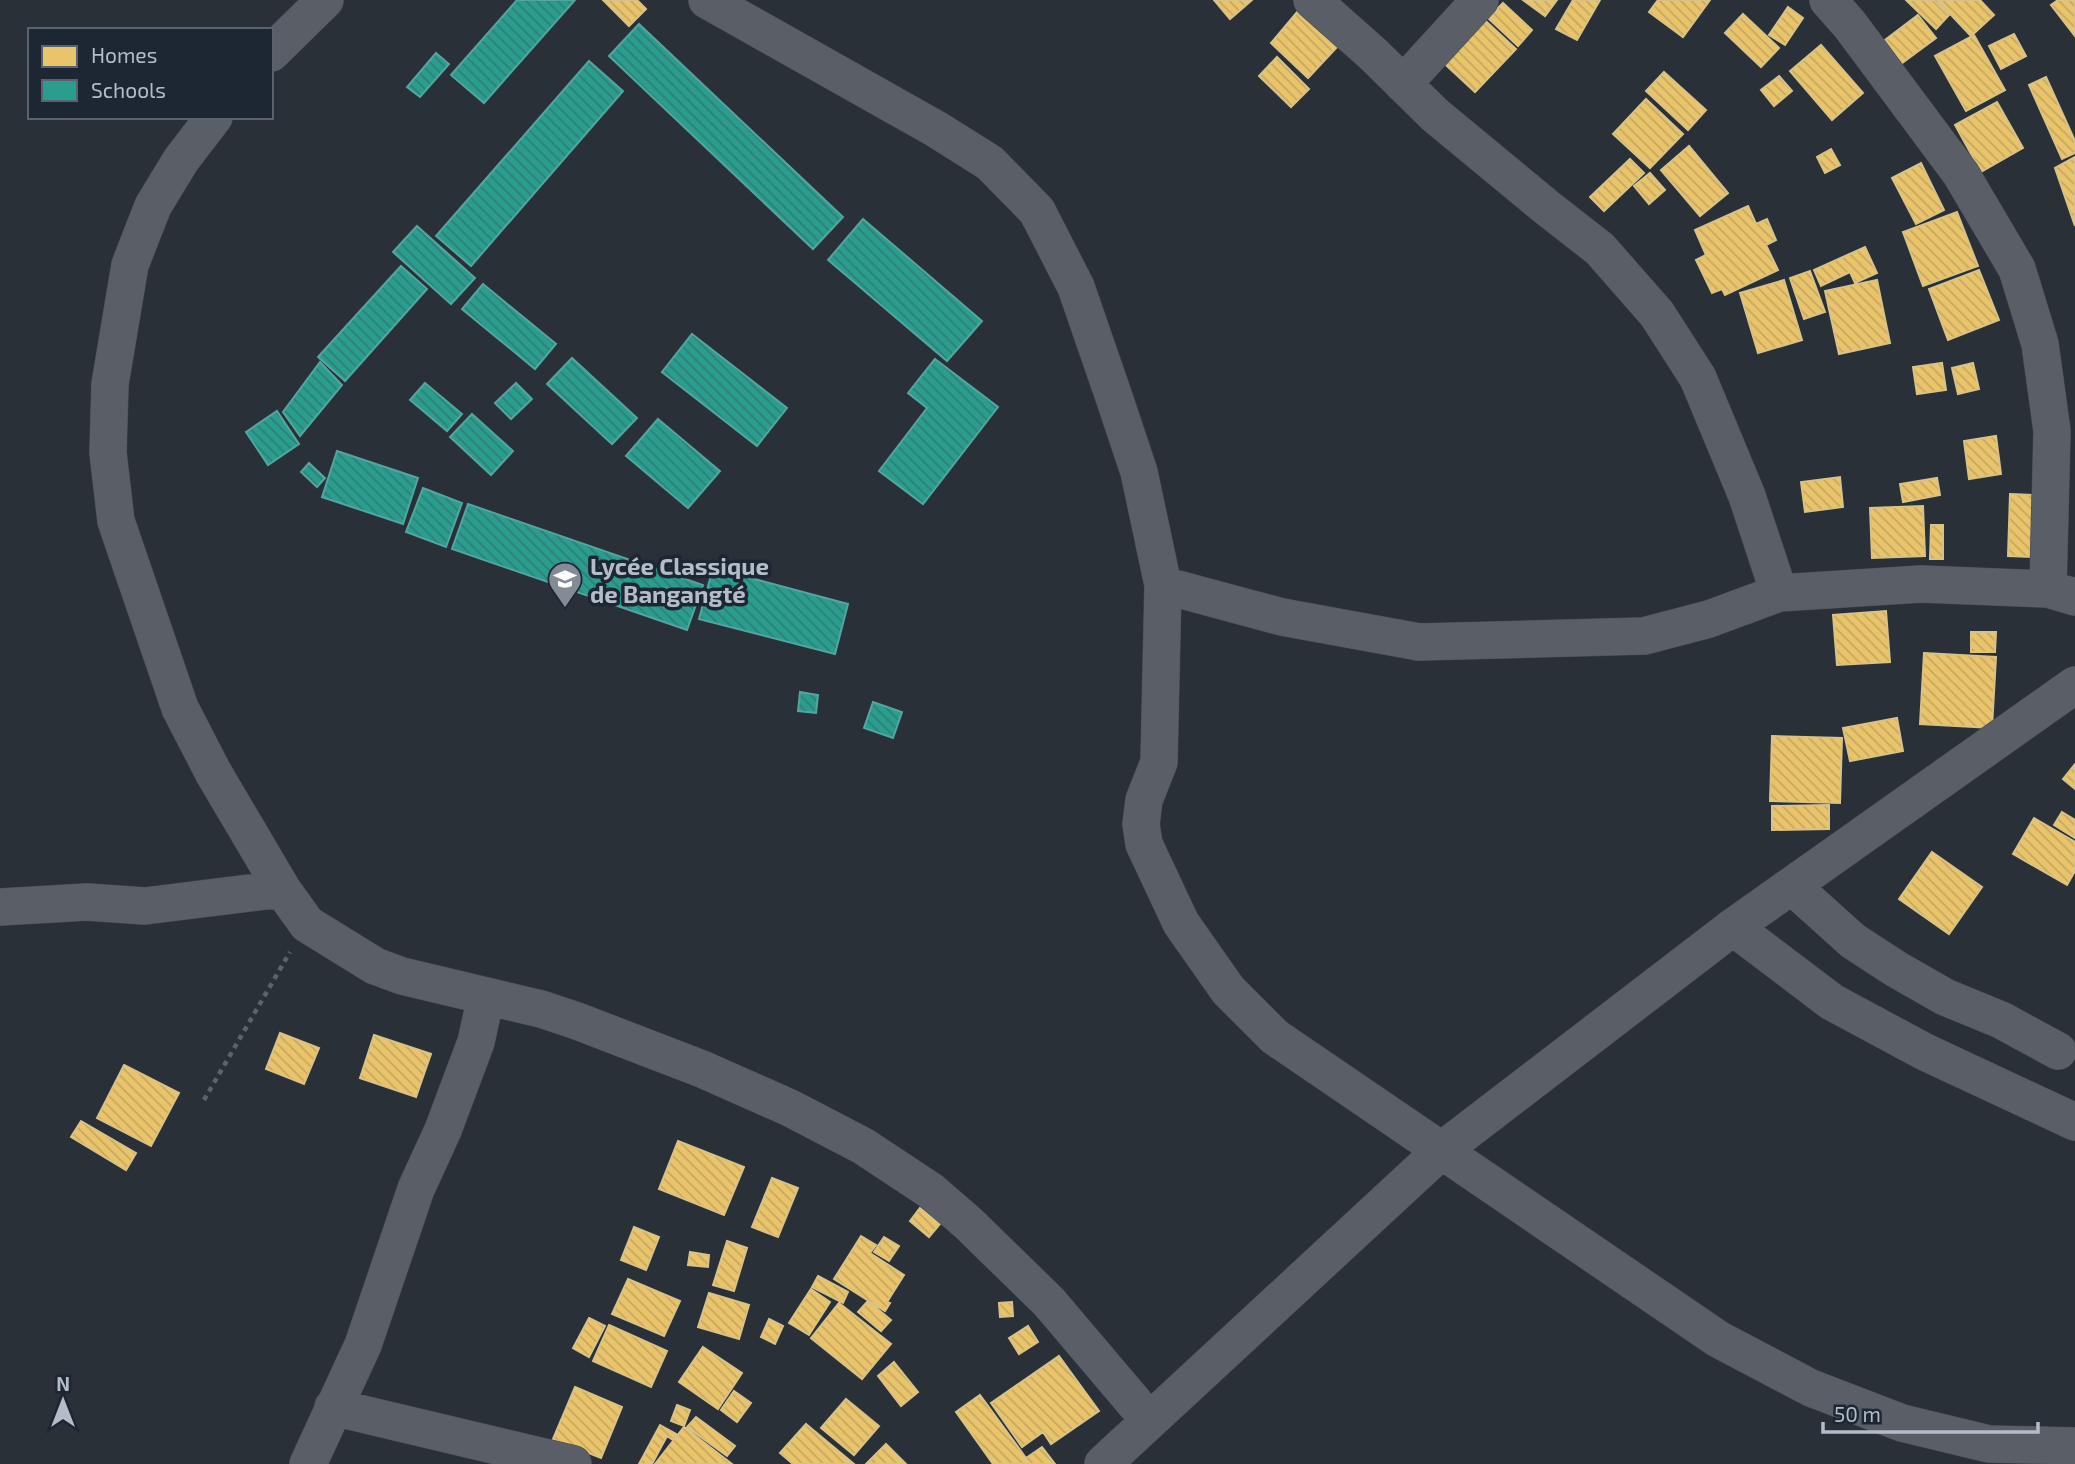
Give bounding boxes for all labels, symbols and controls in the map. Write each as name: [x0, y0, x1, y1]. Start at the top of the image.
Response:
legend: [28, 28, 273, 119]
text: Homes: [91, 42, 157, 67]
text: Schools: [91, 77, 166, 102]
place label: Lycée Classique de Bangangté: [590, 551, 769, 608]
school or university icon: Lycée Classique de Bangangté: [546, 560, 584, 609]
north arrow: [28, 1366, 98, 1436]
text: N: [56, 1372, 70, 1395]
scale bar: [1823, 1390, 2038, 1434]
text: 50 m: [1834, 1401, 1881, 1426]

